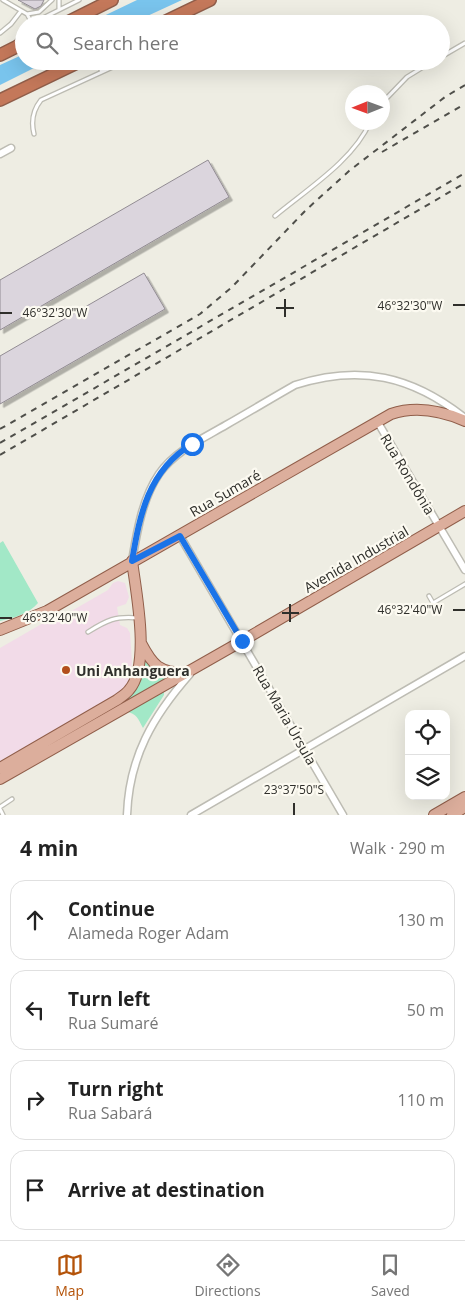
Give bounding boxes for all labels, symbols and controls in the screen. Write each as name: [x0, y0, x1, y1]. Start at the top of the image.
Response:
search box: [15, 15, 450, 70]
icon: search: [33, 29, 61, 57]
text: Search here: [73, 30, 179, 56]
north arrow: [345, 85, 390, 130]
text: 46°32'30"W: [378, 297, 442, 314]
text: 46°32'30"W: [23, 304, 87, 321]
street label: Rua Rondônia: [376, 430, 440, 518]
route start: [181, 433, 204, 456]
street label: Rua Sumaré: [186, 465, 264, 521]
street label: Avenida Industrial: [300, 521, 412, 597]
text: 46°32'40"W: [378, 601, 442, 618]
text: 46°32'40"W: [23, 609, 87, 626]
route end: [231, 630, 254, 653]
place label: Uni Anhanguera: [76, 661, 190, 680]
street label: Rua Maria Úrsula: [249, 662, 321, 768]
marker: Uni Anhanguera: [60, 664, 72, 676]
map controls: [405, 710, 450, 800]
button: locate: [405, 710, 450, 755]
button: layers: [405, 755, 450, 800]
text: 23°37'50"S: [264, 781, 324, 798]
text: 4 min: [20, 834, 78, 862]
text: Walk · 290 m: [350, 837, 445, 859]
text: Continue: [68, 896, 155, 922]
icon: ahead: [21, 906, 49, 934]
text: 130 m: [398, 909, 444, 931]
text: Alameda Roger Adam: [68, 922, 229, 944]
text: Turn left: [68, 986, 150, 1012]
icon: left: [21, 996, 49, 1024]
text: 50 m: [407, 999, 444, 1021]
text: Rua Sumaré: [68, 1012, 159, 1034]
text: Turn right: [68, 1076, 163, 1102]
icon: right: [21, 1086, 49, 1114]
text: 110 m: [398, 1089, 444, 1111]
text: Rua Sabará: [68, 1102, 153, 1124]
icon: arrive: [21, 1176, 49, 1204]
text: Arrive at destination: [68, 1177, 265, 1203]
tab: Map: [55, 1251, 84, 1300]
tab: Directions: [194, 1251, 261, 1300]
tab: Saved: [371, 1251, 410, 1300]

